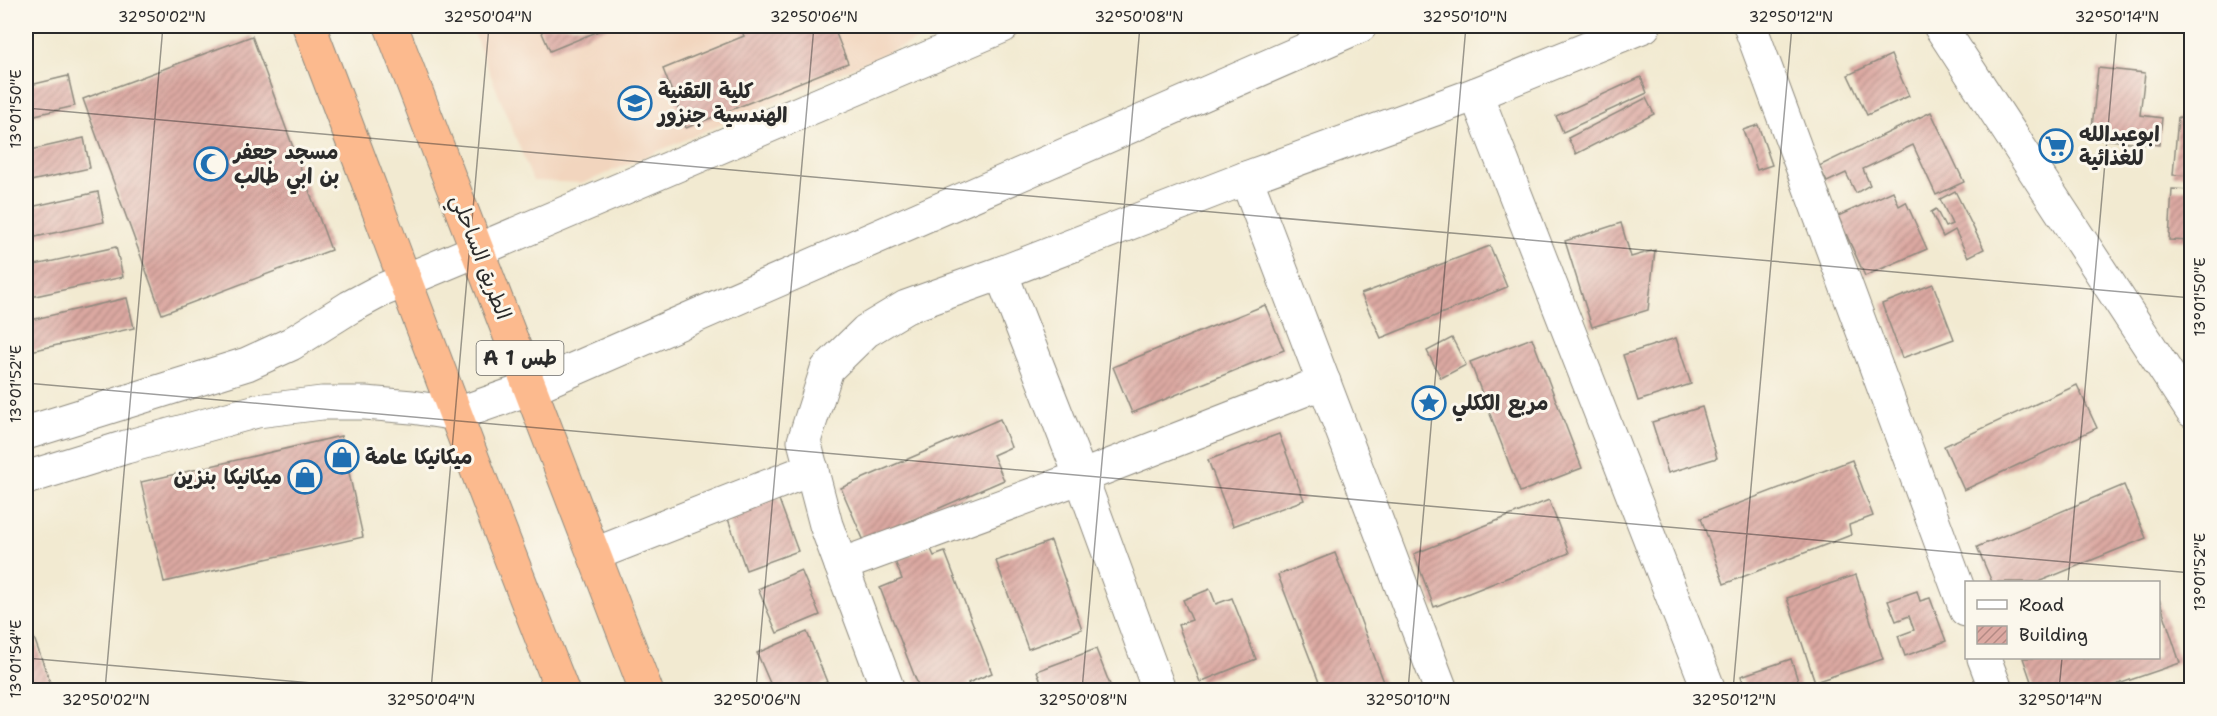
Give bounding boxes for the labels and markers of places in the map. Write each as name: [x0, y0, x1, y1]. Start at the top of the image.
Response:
place label: كلية التقنية الهندسية جنزور: [656, 77, 787, 129]
school or university icon: كلية التقنية الهندسية جنزور: [617, 85, 653, 121]
place label: ابوعبدالله للغذائية: [2079, 120, 2160, 172]
supermarket icon: ابوعبدالله للغذائية: [2038, 128, 2074, 164]
place label: مسجد جعفر بن ابي طالب: [232, 138, 339, 195]
mosque icon: مسجد جعفر بن ابي طالب: [193, 146, 229, 182]
place icon: مربع الككلي: [1411, 385, 1447, 421]
place label: مربع الككلي: [1452, 389, 1548, 422]
shop icon: ميكانيكا عامة: [324, 439, 360, 475]
place label: ميكانيكا عامة: [365, 443, 473, 471]
shop icon: ميكانيكا بنزين: [287, 459, 323, 495]
place label: ميكانيكا بنزين: [173, 463, 282, 491]

